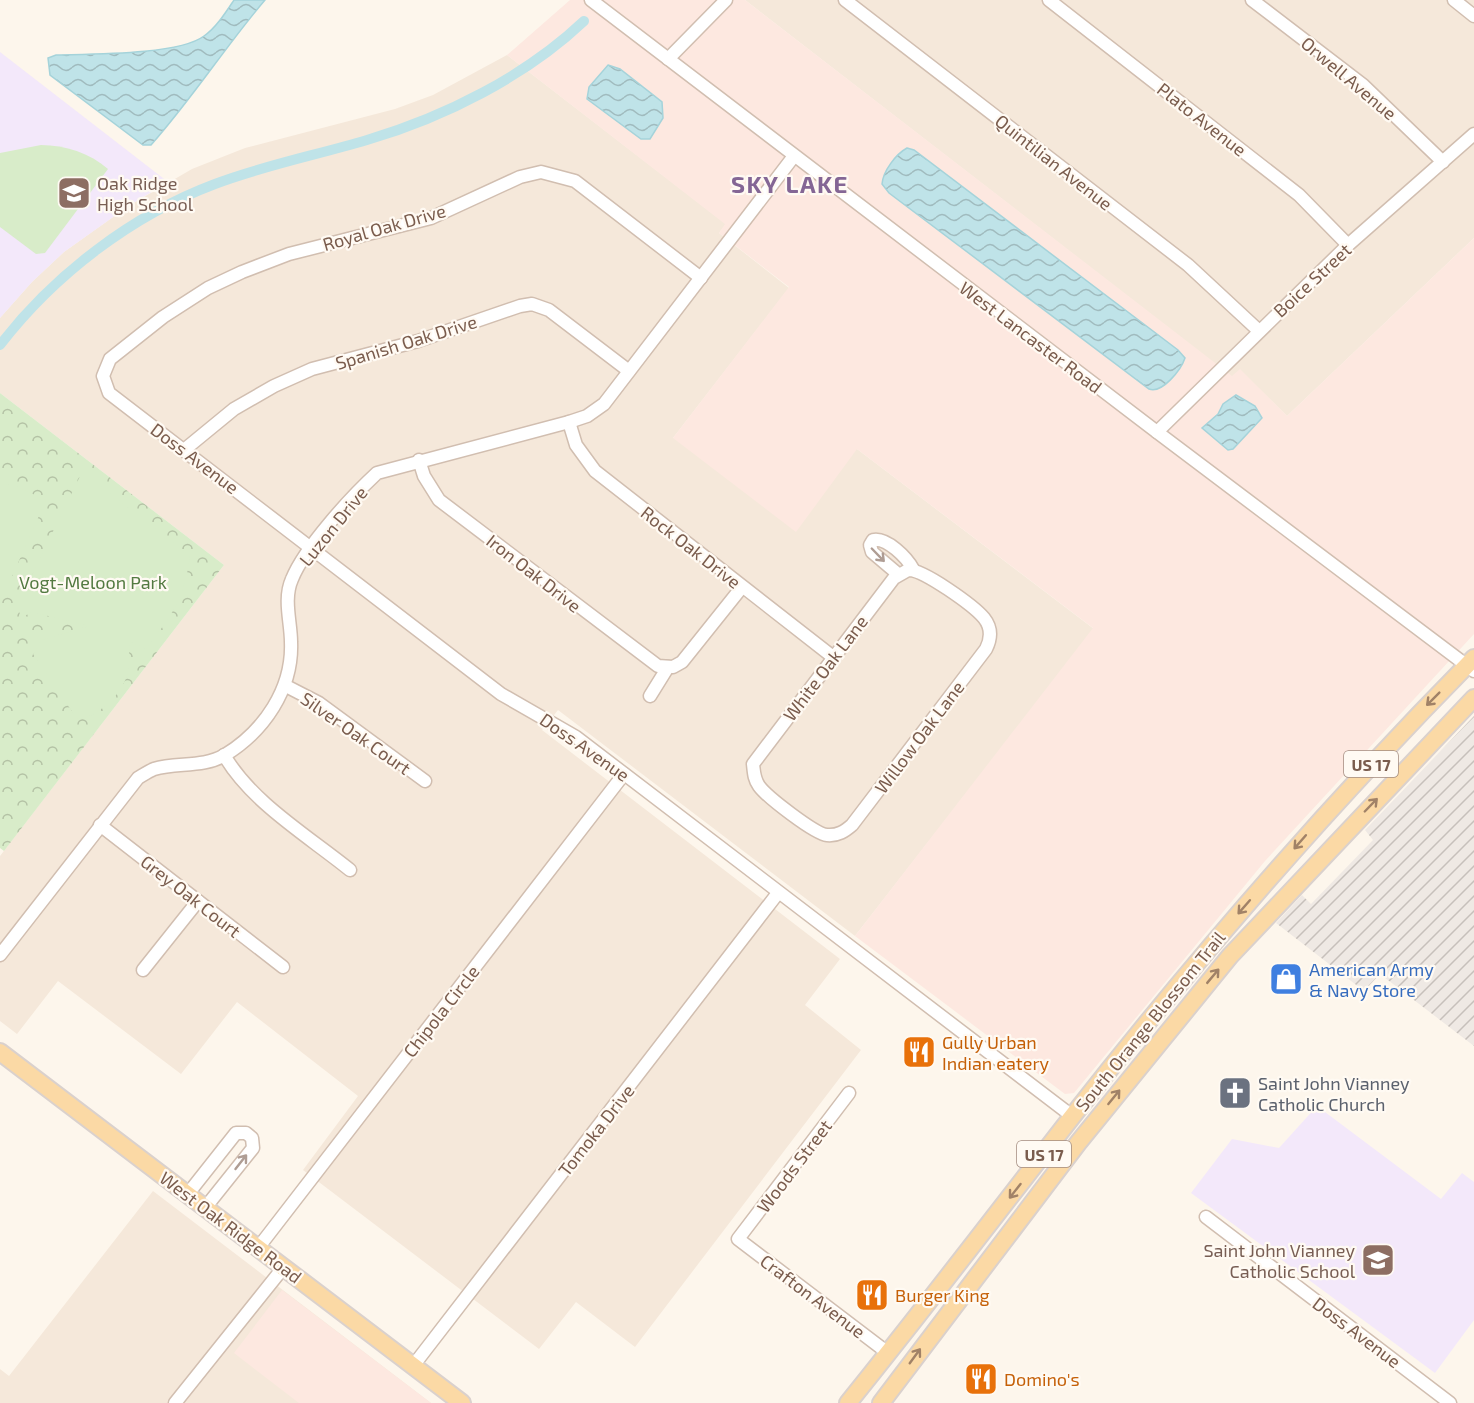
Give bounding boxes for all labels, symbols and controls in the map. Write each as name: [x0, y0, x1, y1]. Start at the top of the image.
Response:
street label: Orwell Avenue: [1297, 32, 1401, 124]
street label: Plato Avenue: [1153, 77, 1251, 161]
street label: Quintilian Avenue: [991, 109, 1117, 215]
district label: SKY LAKE: [731, 169, 849, 198]
place label: Oak Ridge High School: [97, 172, 194, 215]
school or university icon: Oak Ridge High School: [56, 175, 92, 211]
street label: Royal Oak Drive: [320, 199, 448, 255]
street label: Boice Street: [1269, 238, 1356, 322]
street label: West Lancaster Road: [955, 276, 1107, 398]
street label: Spanish Oak Drive: [333, 310, 479, 374]
street label: Doss Avenue: [147, 418, 243, 498]
street label: Luzon Drive: [294, 482, 372, 570]
street label: Rock Oak Drive: [637, 501, 745, 593]
street label: Iron Oak Drive: [482, 529, 586, 617]
one-way arrow: [871, 547, 885, 562]
park label: Vogt-Meloon Park: [19, 571, 167, 593]
street label: White Oak Lane: [778, 611, 872, 725]
street label: Willow Oak Lane: [870, 676, 968, 798]
street label: Silver Oak Court: [297, 687, 415, 779]
one-way arrow: [1425, 692, 1440, 707]
street label: Doss Avenue: [536, 708, 634, 786]
road number: US 17: [1344, 751, 1398, 777]
one-way arrow: [1364, 798, 1378, 813]
one-way arrow: [1293, 834, 1307, 849]
street label: Grey Oak Court: [137, 850, 245, 942]
one-way arrow: [1237, 899, 1251, 914]
street label: South Orange Blossom Trail: [1071, 926, 1230, 1116]
place label: American Army & Navy Store: [1309, 958, 1434, 1001]
street label: Chipola Circle: [398, 961, 484, 1061]
shop icon: American Army & Navy Store: [1268, 961, 1304, 997]
one-way arrow: [1207, 968, 1220, 984]
place label: Gully Urban Indian eatery: [942, 1031, 1050, 1074]
restaurant icon: Gully Urban Indian eatery: [901, 1034, 937, 1070]
place label: Saint John Vianney Catholic Church: [1258, 1072, 1410, 1115]
church icon: Saint John Vianney Catholic Church: [1217, 1075, 1253, 1111]
street label: Tomoka Drive: [553, 1080, 639, 1180]
one-way arrow: [1108, 1089, 1121, 1105]
street label: Woods Street: [752, 1115, 836, 1217]
road number: US 17: [1017, 1141, 1071, 1167]
one-way arrow: [235, 1155, 248, 1171]
street label: West Oak Ridge Road: [156, 1166, 306, 1288]
one-way arrow: [1009, 1182, 1022, 1198]
place label: Saint John Vianney Catholic School: [1203, 1239, 1356, 1282]
school or university icon: Saint John Vianney Catholic School: [1360, 1242, 1396, 1278]
street label: Crafton Avenue: [756, 1249, 870, 1343]
restaurant icon: Burger King: [854, 1277, 890, 1313]
place label: Burger King: [895, 1284, 990, 1306]
street label: Doss Avenue: [1309, 1292, 1405, 1372]
one-way arrow: [909, 1348, 921, 1364]
restaurant icon: Domino's: [963, 1361, 999, 1397]
place label: Domino's: [1004, 1368, 1080, 1390]

